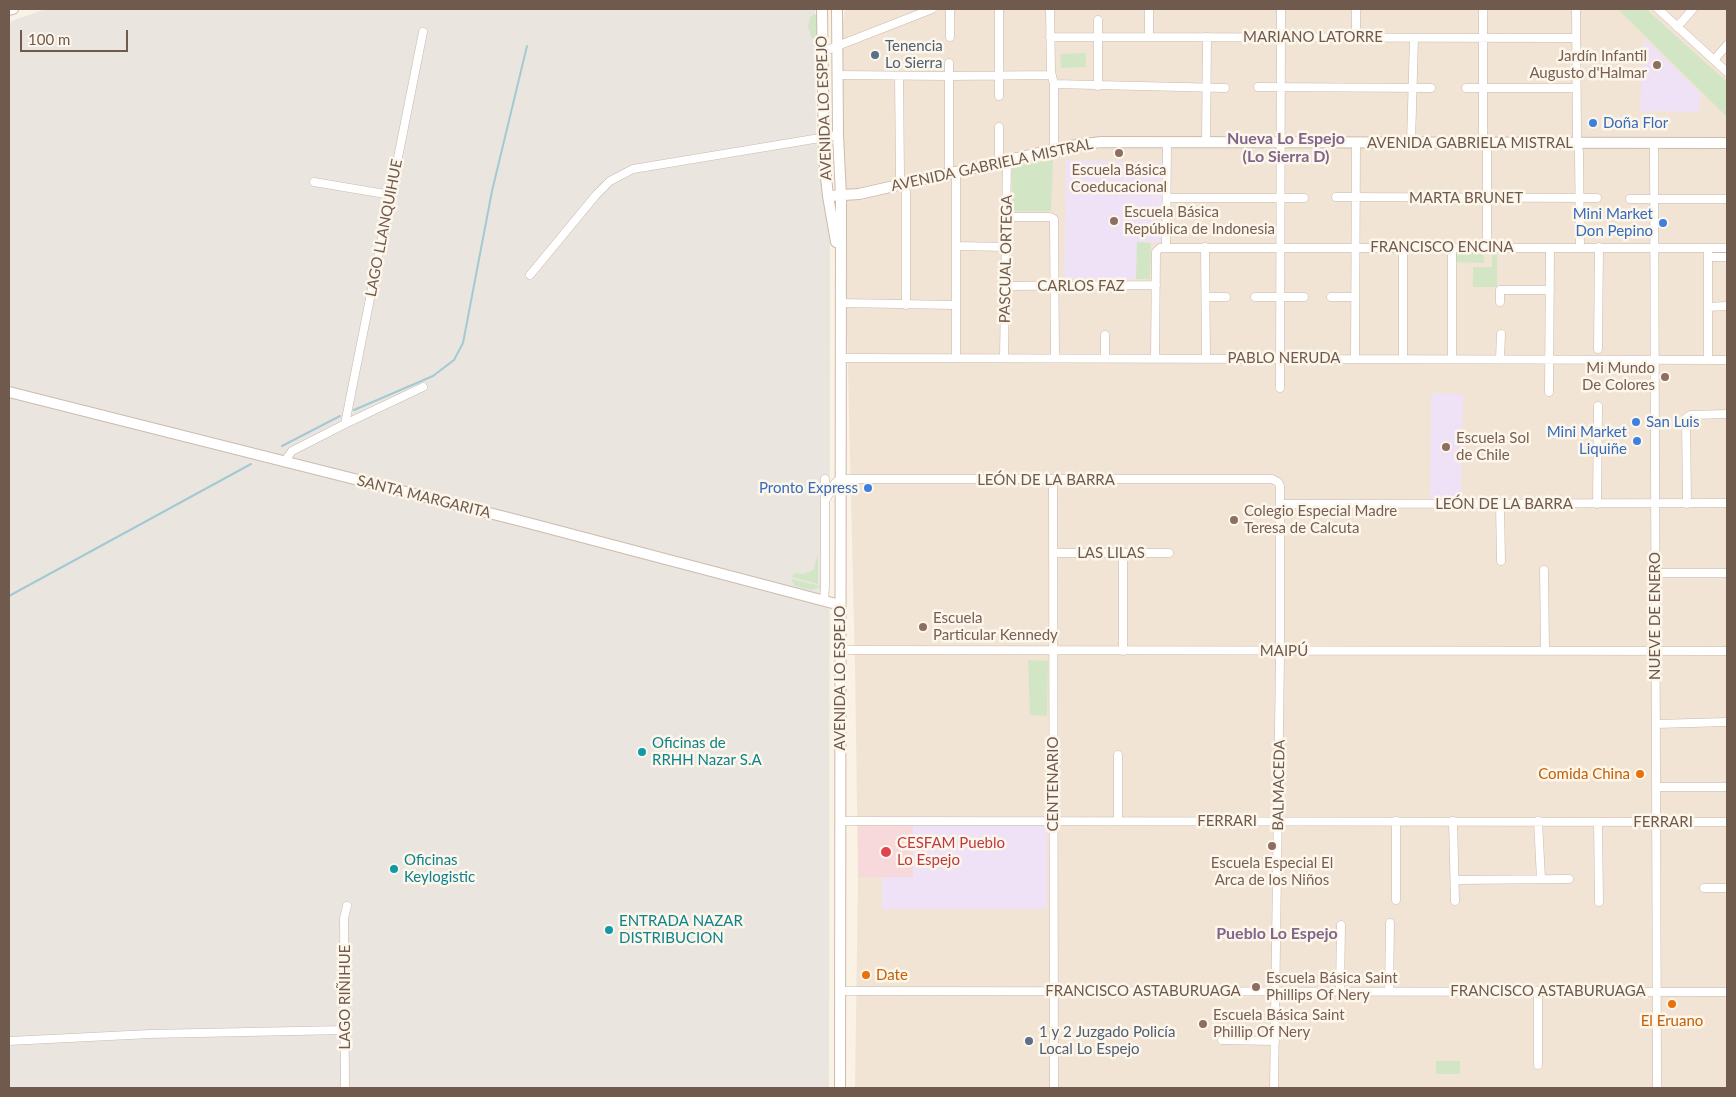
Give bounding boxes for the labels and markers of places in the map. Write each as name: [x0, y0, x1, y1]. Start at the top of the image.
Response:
place label: Tenencia Lo Sierra: [885, 37, 943, 72]
place label: Jardín Infantil Augusto d'Halmar: [1529, 47, 1647, 82]
marker: Tenencia Lo Sierra: [869, 49, 881, 61]
marker: Jardín Infantil Augusto d'Halmar: [1651, 59, 1663, 71]
place label: Doña Flor: [1603, 114, 1668, 132]
marker: Doña Flor: [1587, 117, 1599, 129]
marker: Escuela Básica Coeducacional: [1113, 147, 1125, 159]
place label: Escuela Básica Coeducacional: [1071, 161, 1167, 196]
place label: Escuela Básica República de Indonesia: [1124, 203, 1275, 238]
place label: Mini Market Don Pepino: [1573, 205, 1653, 240]
marker: Escuela Básica República de Indonesia: [1108, 215, 1120, 227]
marker: Mini Market Don Pepino: [1657, 217, 1669, 229]
place label: Mi Mundo De Colores: [1582, 359, 1655, 394]
marker: Mi Mundo De Colores: [1659, 371, 1671, 383]
place label: San Luis: [1646, 413, 1699, 431]
marker: San Luis: [1630, 416, 1642, 428]
place label: Mini Market Liquiñe: [1547, 423, 1627, 458]
place label: Escuela Sol de Chile: [1456, 429, 1529, 464]
marker: Mini Market Liquiñe: [1631, 435, 1643, 447]
marker: Escuela Sol de Chile: [1440, 441, 1452, 453]
place label: Pronto Express: [759, 479, 858, 497]
marker: Pronto Express: [862, 482, 874, 494]
place label: Colegio Especial Madre Teresa de Calcuta: [1244, 502, 1397, 537]
marker: Colegio Especial Madre Teresa de Calcuta: [1228, 514, 1240, 526]
place label: Escuela Particular Kennedy: [933, 609, 1058, 644]
marker: Escuela Particular Kennedy: [917, 621, 929, 633]
place label: Oficinas de RRHH Nazar S.A: [652, 734, 762, 769]
marker: Oficinas de RRHH Nazar S.A: [636, 746, 648, 758]
place label: Comida China: [1538, 765, 1630, 783]
marker: Comida China: [1634, 768, 1646, 780]
place label: CESFAM Pueblo Lo Espejo: [897, 834, 1005, 869]
marker: Escuela Especial El Arca de los Niños: [1266, 840, 1278, 852]
marker: CESFAM Pueblo Lo Espejo: [879, 845, 893, 859]
place label: Oficinas Keylogistic: [404, 851, 475, 886]
place label: Escuela Especial El Arca de los Niños: [1211, 854, 1333, 889]
marker: Oficinas Keylogistic: [388, 863, 400, 875]
place label: ENTRADA NAZAR DISTRIBUCION: [619, 912, 743, 947]
marker: ENTRADA NAZAR DISTRIBUCION: [603, 924, 615, 936]
place label: Date: [876, 966, 908, 984]
marker: Date: [860, 969, 872, 981]
place label: Escuela Básica Saint Phillips Of Nery: [1266, 969, 1398, 1004]
marker: Escuela Básica Saint Phillips Of Nery: [1250, 981, 1262, 993]
marker: El Eruano: [1666, 998, 1678, 1010]
place label: Escuela Básica Saint Phillip Of Nery: [1213, 1006, 1345, 1041]
place label: El Eruano: [1641, 1012, 1703, 1030]
marker: Escuela Básica Saint Phillip Of Nery: [1197, 1018, 1209, 1030]
place label: 1 y 2 Juzgado Policía Local Lo Espejo: [1039, 1023, 1175, 1058]
marker: 1 y 2 Juzgado Policía Local Lo Espejo: [1023, 1035, 1035, 1047]

